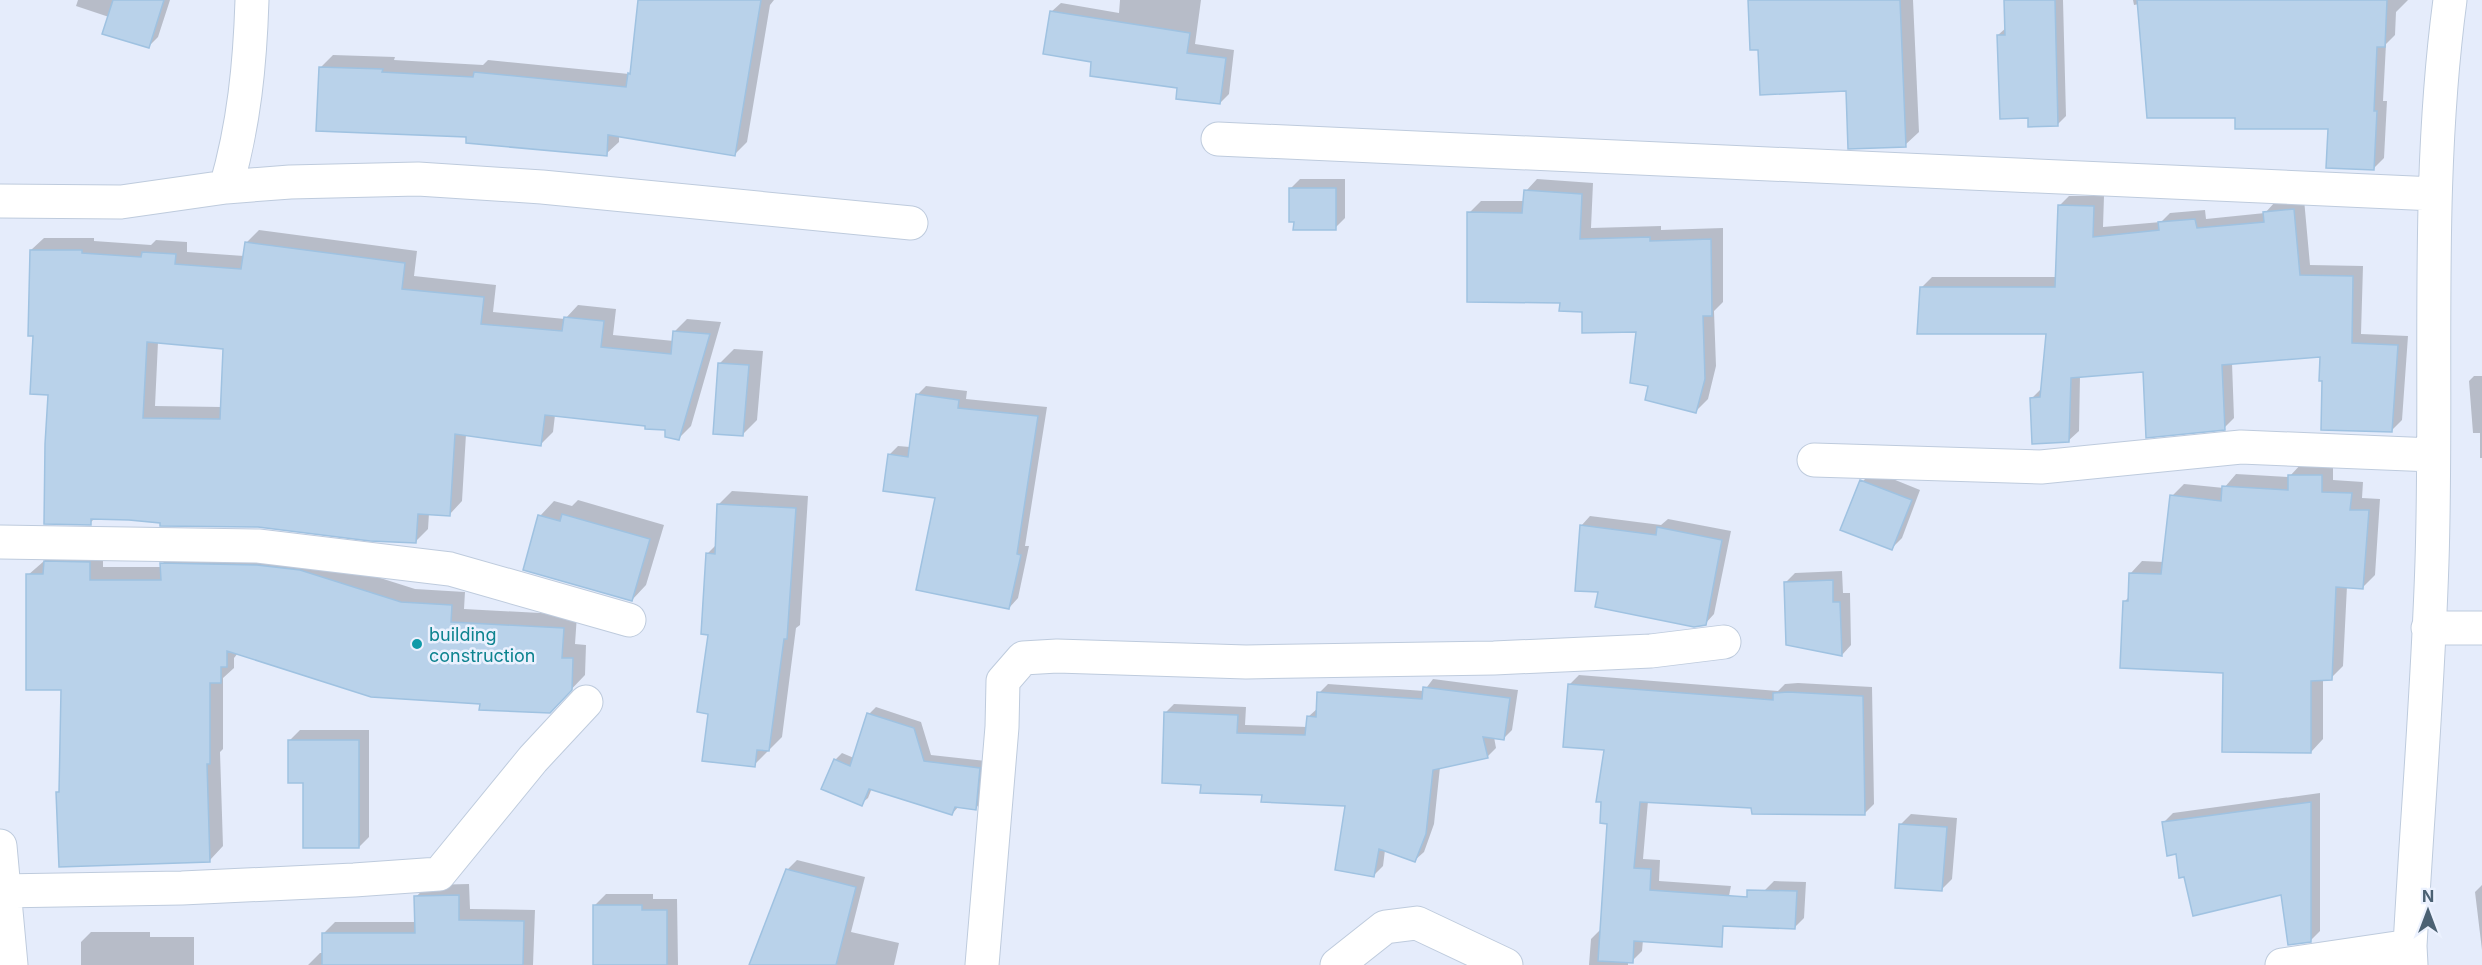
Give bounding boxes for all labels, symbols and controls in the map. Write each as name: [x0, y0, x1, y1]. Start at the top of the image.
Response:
place label: building construction: [429, 624, 535, 666]
marker: building construction: [410, 637, 424, 651]
north arrow: [2398, 881, 2458, 941]
text: N: [2422, 886, 2434, 906]

